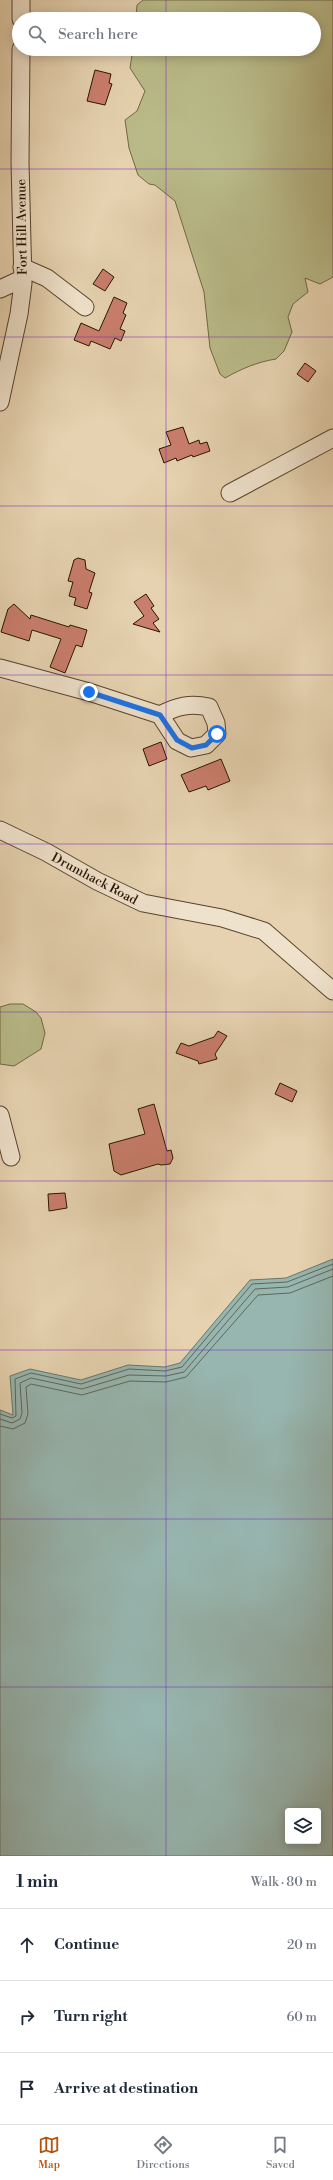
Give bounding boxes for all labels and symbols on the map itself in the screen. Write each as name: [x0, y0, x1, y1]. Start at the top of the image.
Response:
street label: Fort Hill Avenue: [13, 178, 31, 275]
route end: [80, 683, 98, 701]
route start: [208, 725, 226, 743]
street label: Drumhack Road: [49, 849, 141, 909]

